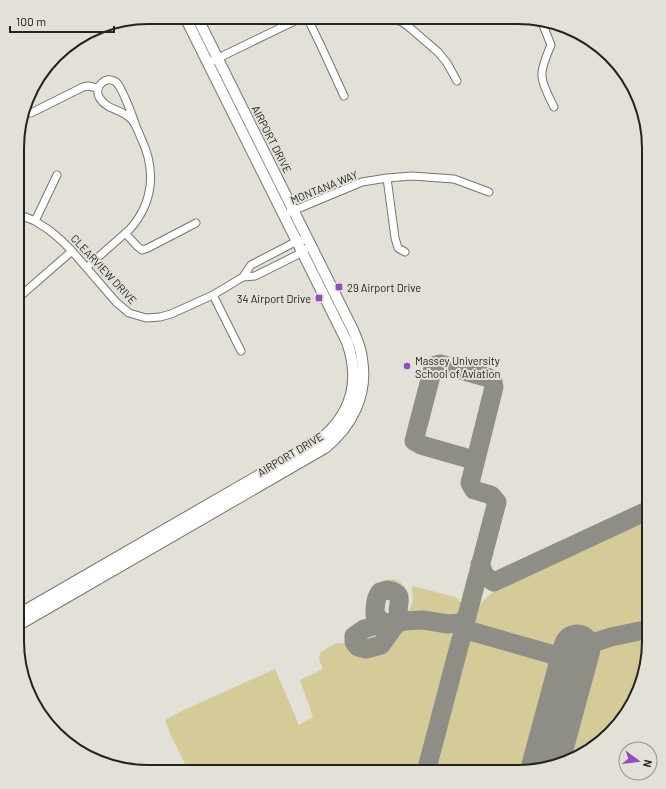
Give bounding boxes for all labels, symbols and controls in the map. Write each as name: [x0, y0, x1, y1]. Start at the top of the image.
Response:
scale bar: [10, 8, 114, 34]
text: 100 m: [16, 14, 46, 28]
street label: AIRPORT DRIVE: [249, 103, 295, 175]
street label: MONTANA WAY: [288, 168, 360, 206]
street label: CLEARVIEW DRIVE: [68, 232, 140, 307]
place label: 29 Airport Drive: [347, 281, 421, 294]
marker: 29 Airport Drive: [334, 282, 344, 292]
place label: 34 Airport Drive: [237, 292, 311, 305]
marker: 34 Airport Drive: [314, 293, 324, 303]
place label: Massey University School of Aviation: [415, 354, 501, 380]
marker: Massey University School of Aviation: [402, 361, 412, 371]
street label: AIRPORT DRIVE: [255, 429, 325, 479]
north arrow: [618, 741, 658, 781]
text: N: [641, 758, 655, 769]

